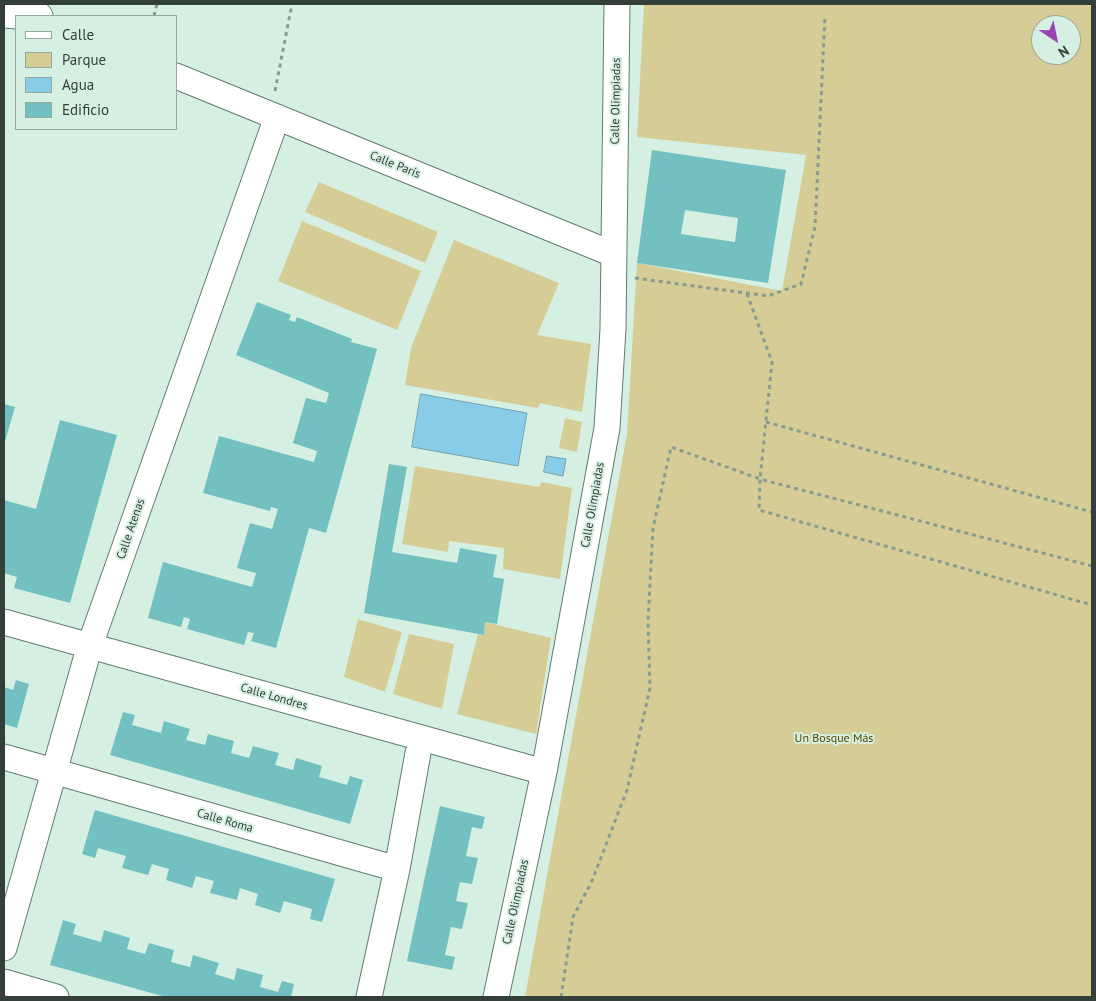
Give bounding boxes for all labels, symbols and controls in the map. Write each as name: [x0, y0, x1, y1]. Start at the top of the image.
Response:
legend: [15, 15, 178, 130]
north arrow: [1031, 15, 1081, 65]
text: Calle: [62, 25, 94, 44]
text: N: [1055, 42, 1073, 62]
text: Parque: [62, 50, 106, 69]
street label: Calle Olimpiadas: [608, 58, 624, 144]
text: Agua: [62, 75, 94, 94]
text: Edificio: [62, 100, 109, 119]
street label: Calle París: [368, 148, 422, 182]
street label: Calle Olimpiadas: [578, 461, 608, 549]
street label: Calle Atenas: [114, 497, 148, 561]
street label: Calle Londres: [239, 681, 309, 713]
park label: Un Bosque Más: [795, 732, 873, 746]
street label: Calle Roma: [195, 806, 255, 836]
street label: Calle Olimpiadas: [500, 858, 532, 946]

